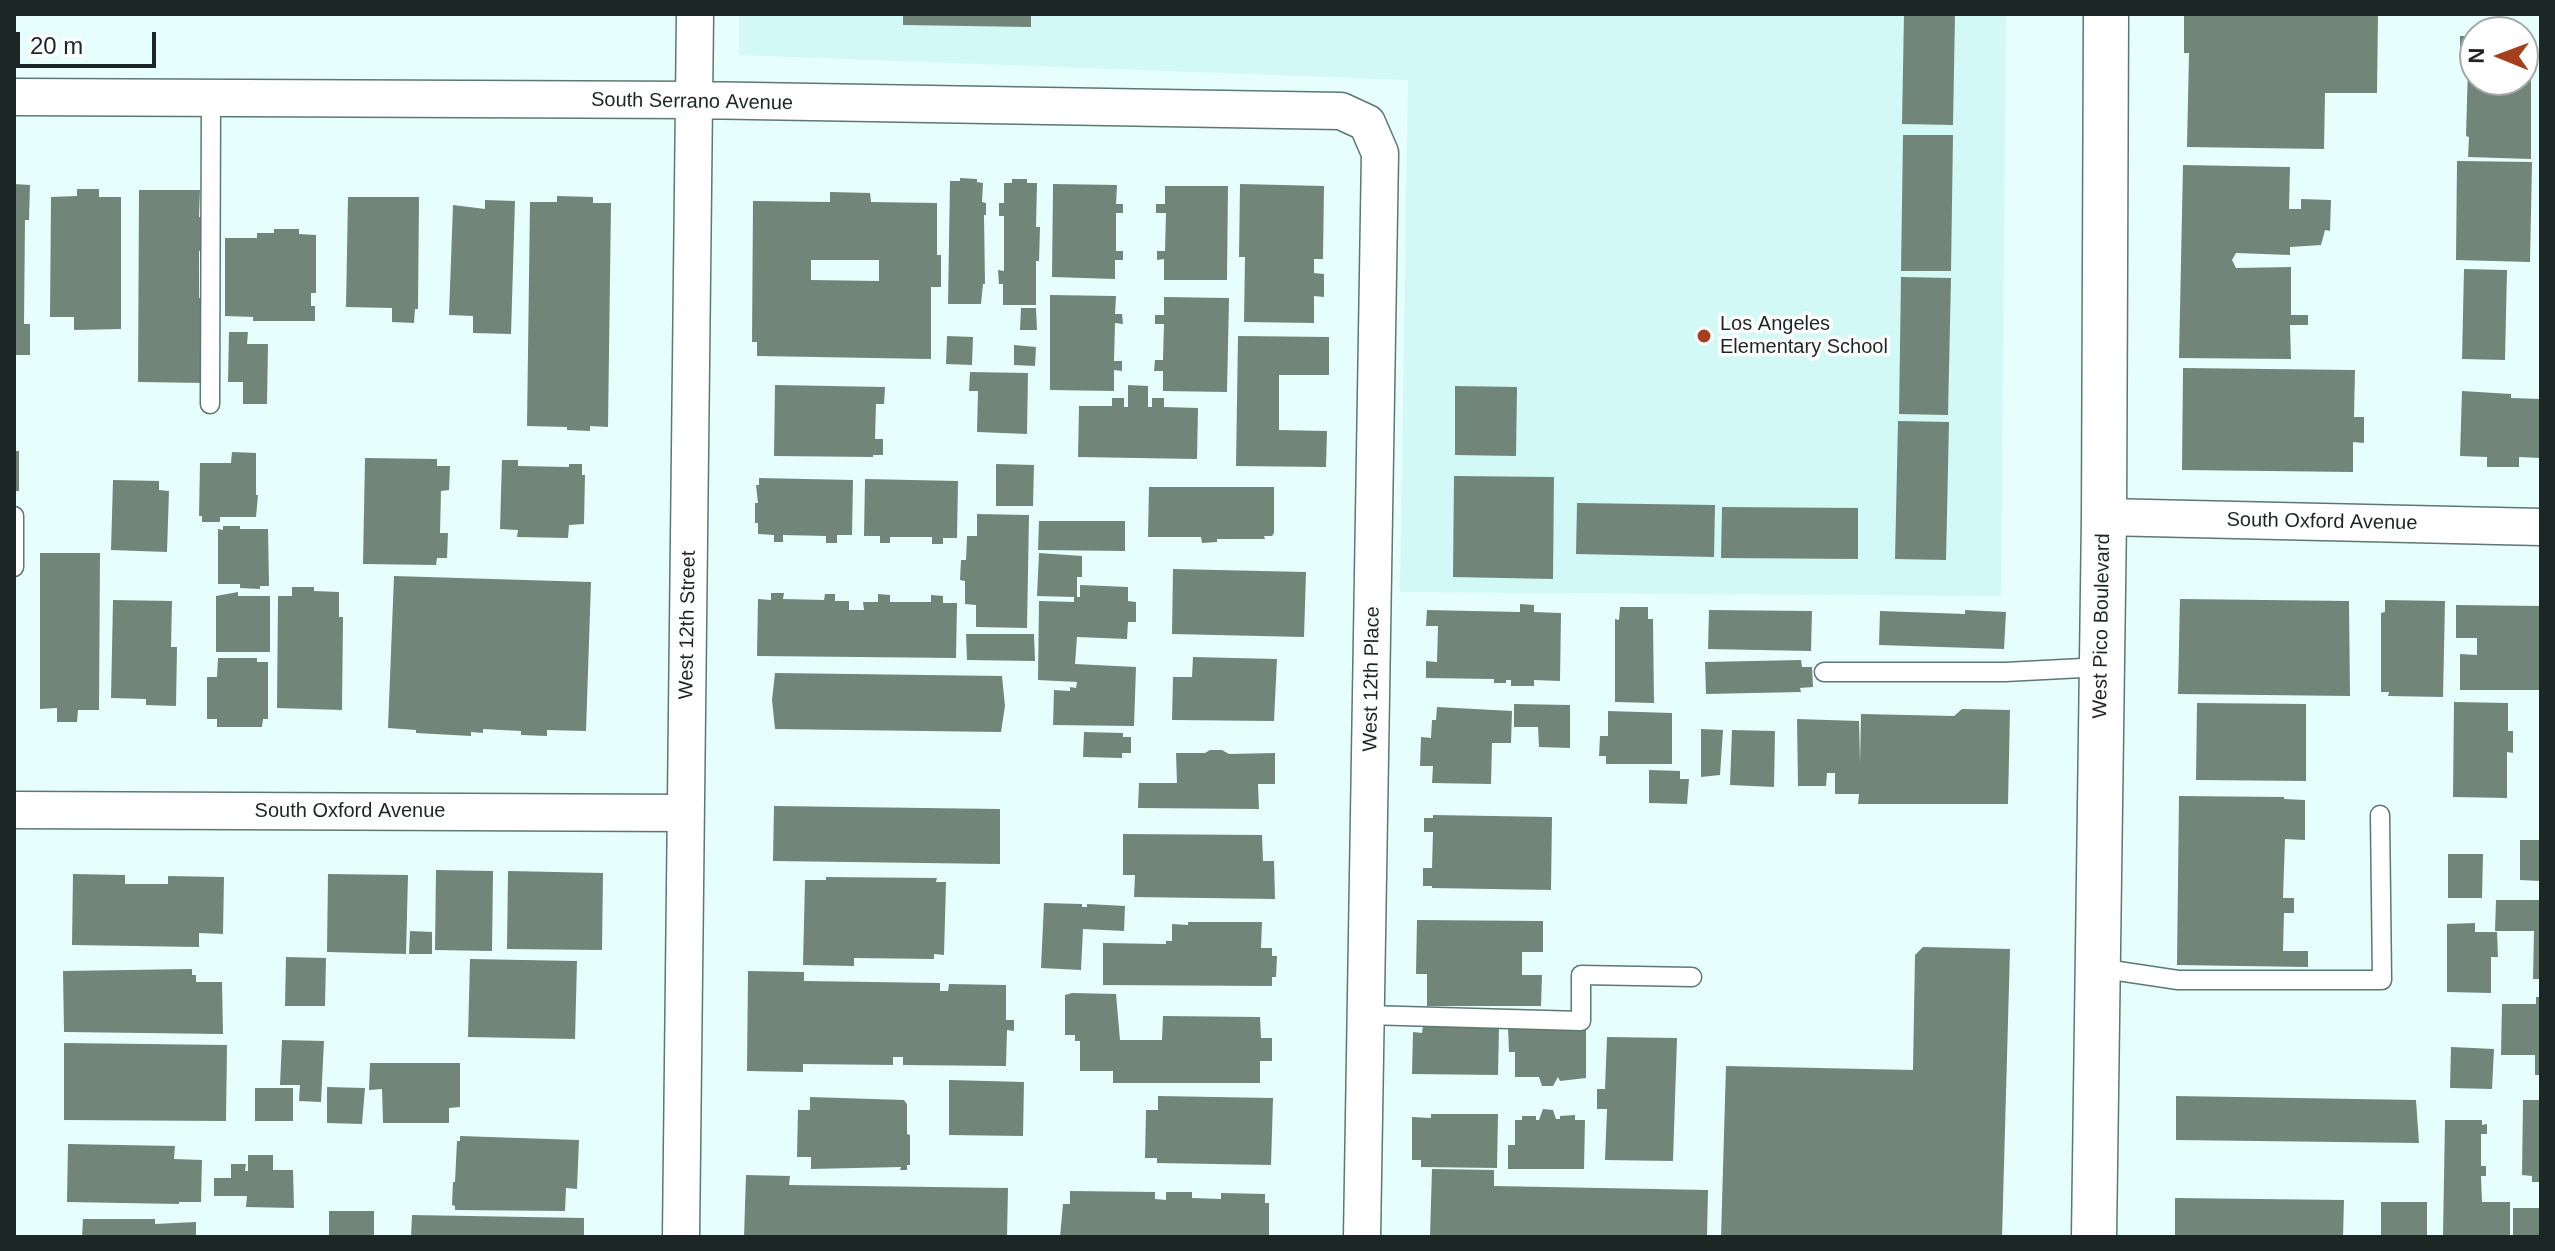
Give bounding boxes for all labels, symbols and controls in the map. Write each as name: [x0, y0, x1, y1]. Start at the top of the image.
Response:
scale bar: [20, 16, 160, 66]
north arrow: [2459, 16, 2539, 96]
text: 20 m: [30, 32, 83, 59]
text: N: [2464, 47, 2489, 64]
street label: South Serrano Avenue: [591, 88, 793, 116]
place label: Los Angeles Elementary School: [1720, 312, 1888, 359]
marker: Los Angeles Elementary School: [1695, 327, 1713, 345]
street label: South Oxford Avenue: [2226, 508, 2418, 536]
street label: West Pico Boulevard: [2088, 533, 2116, 719]
street label: West 12th Street: [675, 551, 701, 699]
street label: West 12th Place: [1359, 606, 1385, 752]
street label: South Oxford Avenue: [255, 799, 445, 823]

